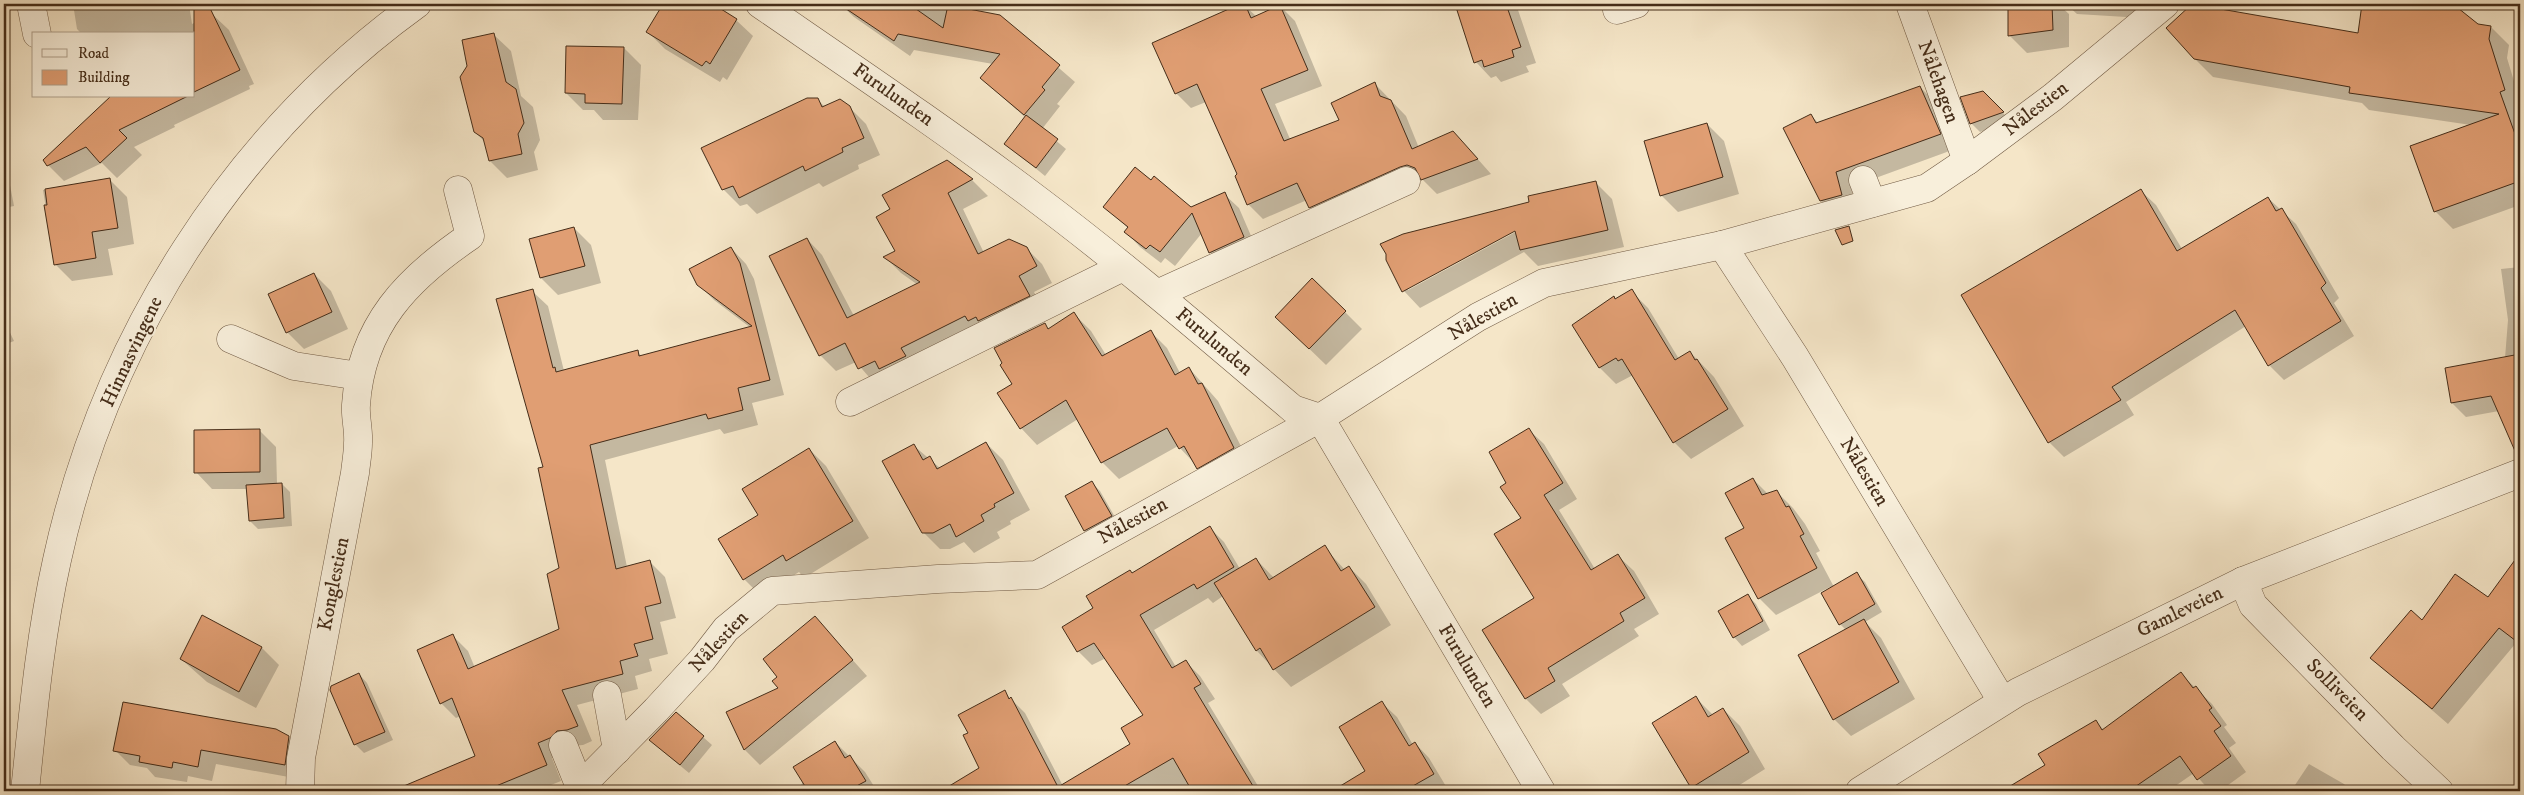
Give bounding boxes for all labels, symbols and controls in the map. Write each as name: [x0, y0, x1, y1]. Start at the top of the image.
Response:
legend: [32, 32, 195, 98]
street label: Nålehagen: [1912, 37, 1965, 127]
text: Road: [78, 44, 110, 63]
street label: Furulunden: [848, 58, 939, 132]
text: Building: [78, 68, 130, 87]
street label: Nålestien: [1999, 76, 2074, 142]
street label: Nålestien: [1444, 287, 1522, 347]
street label: Hinnasvingene: [95, 293, 169, 411]
street label: Furulunden: [1170, 302, 1258, 382]
street label: Nålestien: [1834, 433, 1894, 511]
street label: Nålestien: [1094, 491, 1173, 550]
street label: Konglestien: [313, 534, 355, 633]
street label: Gamleveien: [2133, 580, 2228, 644]
street label: Nålestien: [684, 605, 754, 678]
street label: Furulunden: [1432, 620, 1502, 713]
street label: Solliveien: [2301, 654, 2374, 727]

